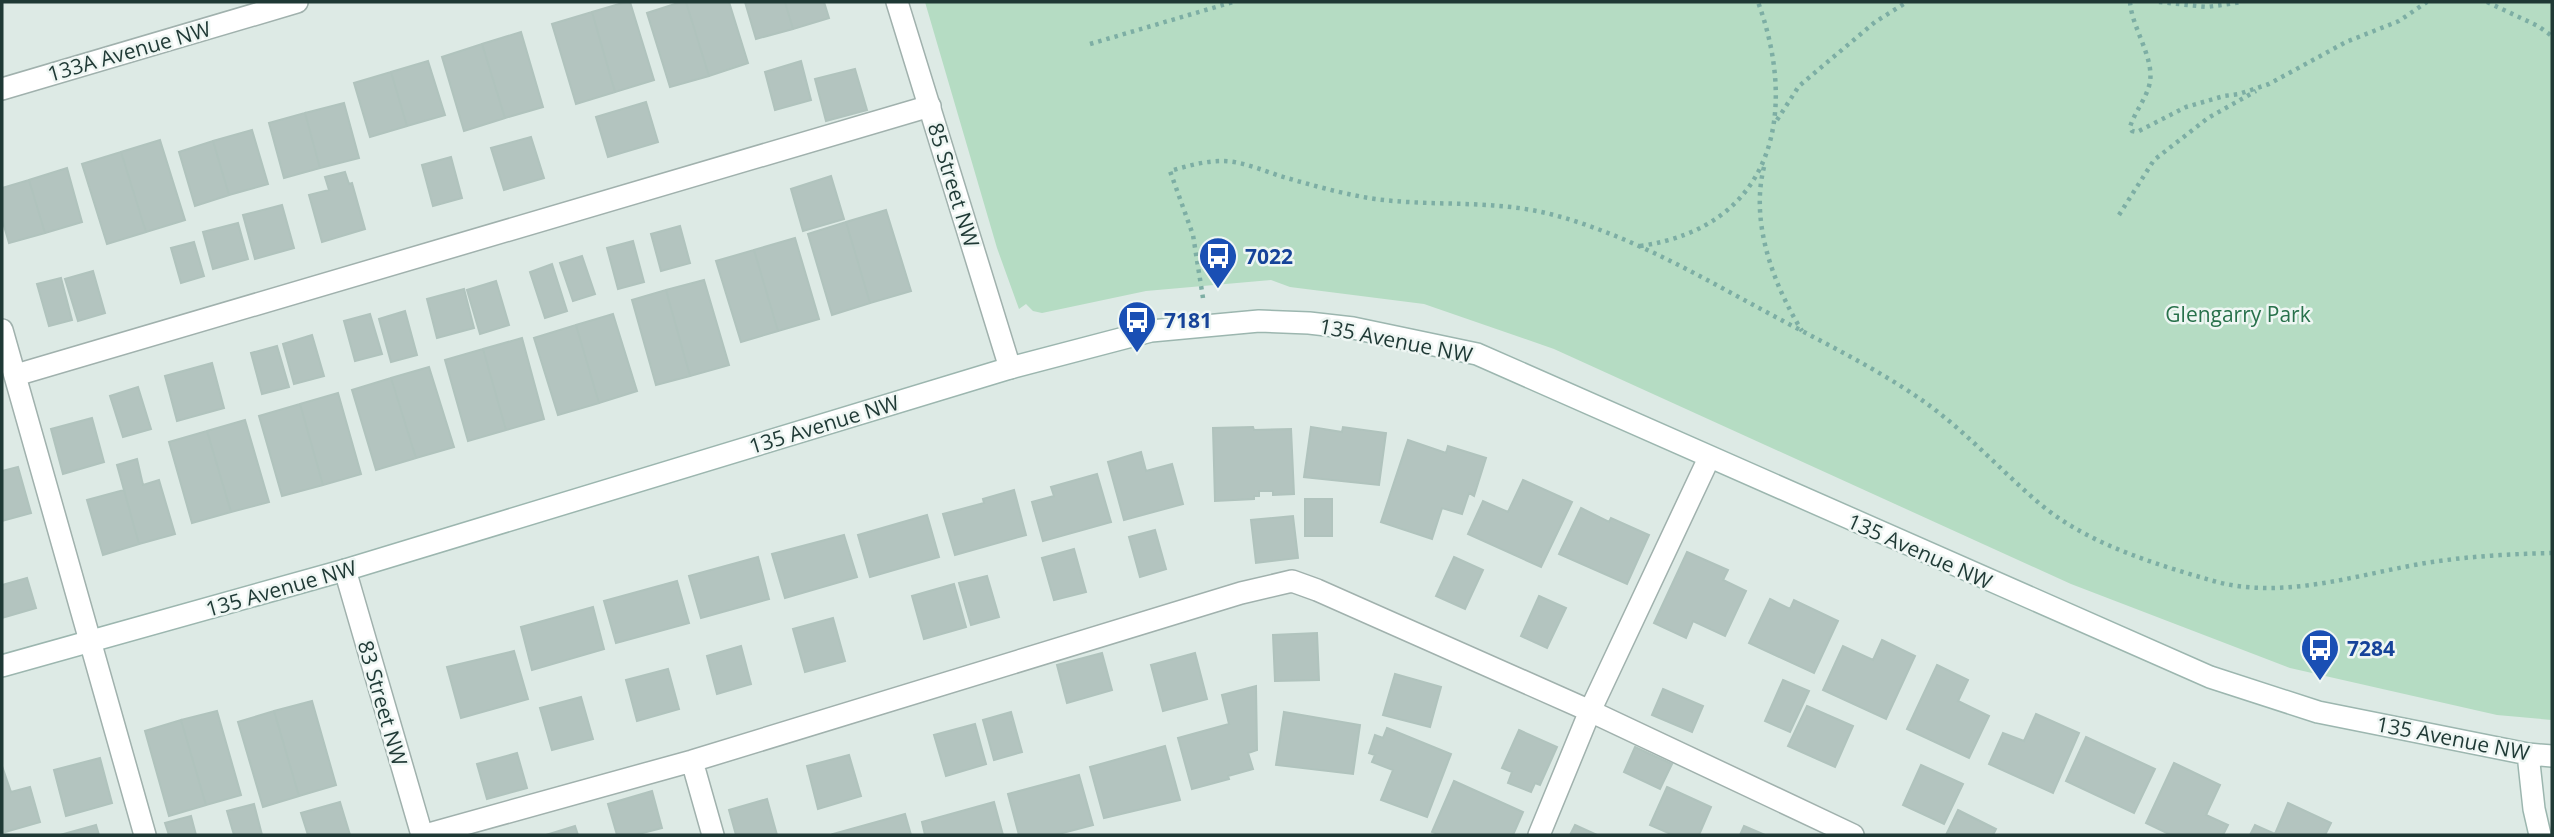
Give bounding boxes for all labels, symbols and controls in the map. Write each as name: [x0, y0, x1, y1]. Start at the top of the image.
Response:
street label: 133A Avenue NW: [44, 14, 214, 88]
street label: 85 Street NW: [922, 119, 986, 251]
bus stop icon: 7022: [1197, 235, 1239, 290]
place label: 7022: [1245, 242, 1293, 270]
bus stop icon: 7181: [1116, 299, 1158, 354]
park label: Glengarry Park: [2165, 300, 2311, 328]
place label: 7181: [1164, 306, 1212, 334]
street label: 135 Avenue NW: [1317, 311, 1475, 369]
street label: 135 Avenue NW: [746, 388, 903, 460]
street label: 135 Avenue NW: [1843, 507, 1997, 596]
street label: 135 Avenue NW: [203, 553, 360, 623]
bus stop icon: 7284: [2299, 627, 2341, 682]
place label: 7284: [2347, 634, 2395, 662]
street label: 83 Street NW: [352, 637, 414, 769]
street label: 135 Avenue NW: [2374, 709, 2532, 767]

